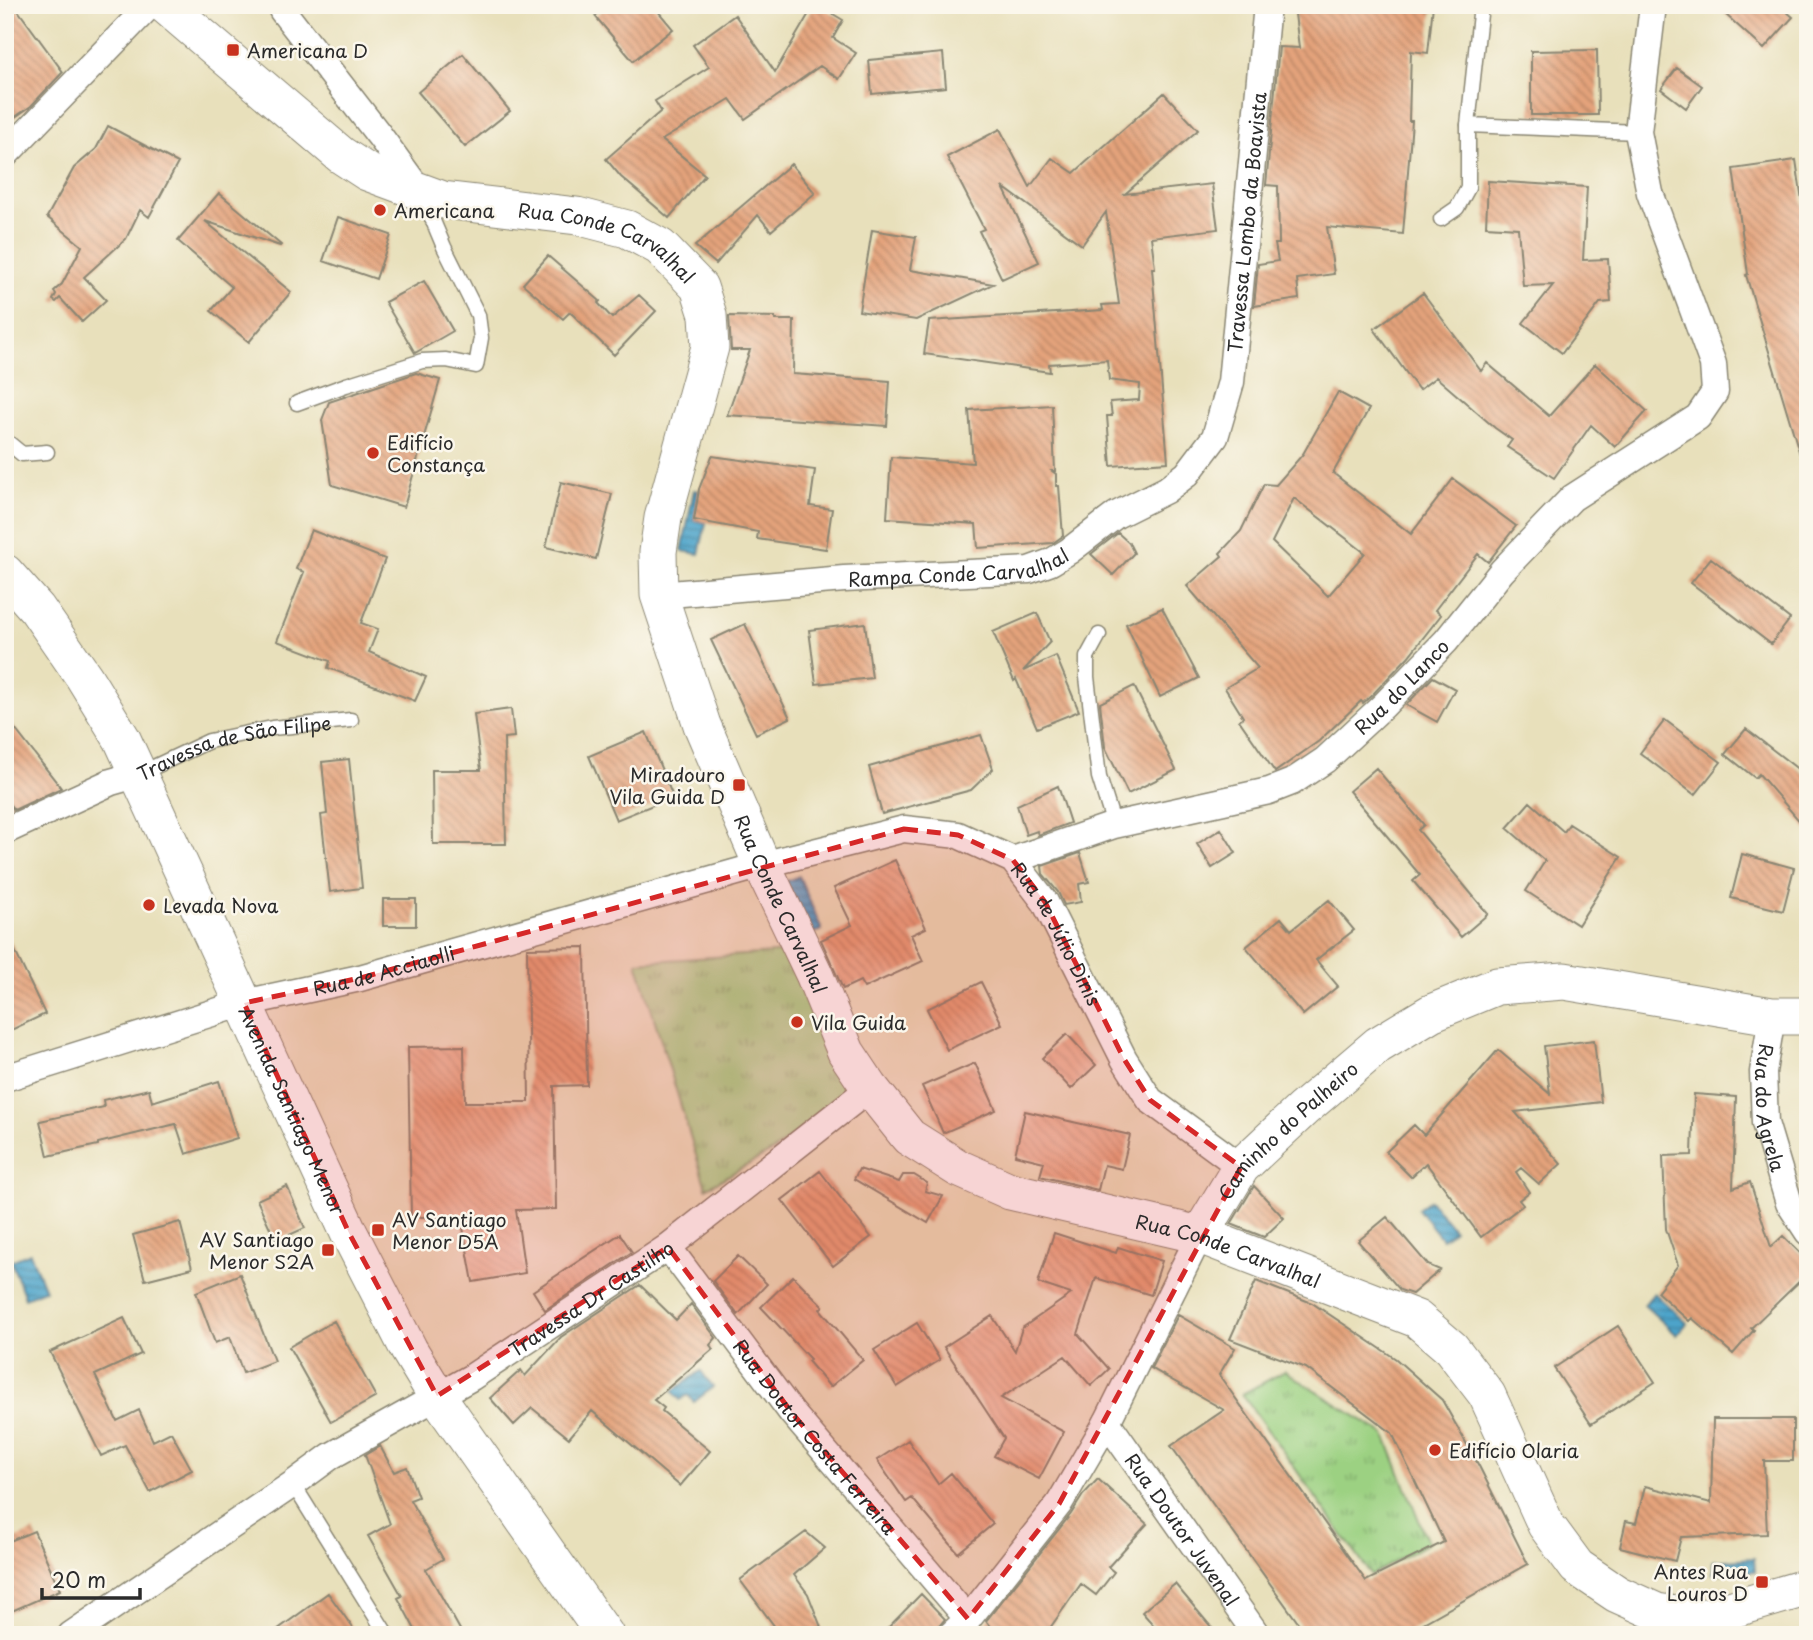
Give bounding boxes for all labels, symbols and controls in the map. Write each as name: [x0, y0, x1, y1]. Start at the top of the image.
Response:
place label: Americana D: [247, 36, 368, 64]
marker: Americana D: [225, 42, 241, 58]
street label: Travessa Lombo da Boavista: [1220, 91, 1273, 354]
street label: Rua Conde Carvalhal: [516, 195, 702, 289]
place label: Americana: [394, 196, 495, 224]
marker: Americana: [372, 202, 388, 218]
place label: Edifício Constança: [387, 428, 485, 478]
marker: Edifício Constança: [365, 445, 381, 461]
street label: Rampa Conde Carvalhal: [847, 541, 1074, 593]
street label: Rua do Lanco: [1348, 632, 1455, 740]
street label: Travessa de São Filipe: [132, 708, 332, 787]
place label: Miradouro Vila Guida D: [609, 760, 725, 810]
marker: Miradouro Vila Guida D: [731, 777, 747, 793]
street label: Rua Conde Carvalhal: [728, 810, 834, 997]
street label: Rua de Júlio Dinis: [1005, 856, 1109, 1010]
place label: Levada Nova: [163, 891, 279, 919]
marker: Levada Nova: [141, 897, 157, 913]
street label: Rua de Acciaolli: [310, 938, 458, 1002]
street label: Avenida Santiago Menor: [233, 1001, 353, 1219]
place label: Vila Guida: [811, 1008, 906, 1036]
marker: Vila Guida: [789, 1014, 805, 1030]
street label: Rua do Agrela: [1749, 1042, 1793, 1175]
street label: Caminho do Palheiro: [1211, 1054, 1364, 1205]
place label: AV Santiago Menor D5A: [392, 1205, 507, 1255]
street label: Rua Conde Carvalhal: [1133, 1207, 1325, 1294]
marker: AV Santiago Menor D5A: [370, 1222, 386, 1238]
place label: AV Santiago Menor S2A: [199, 1225, 314, 1275]
street label: Travessa Dr Castilho: [503, 1233, 679, 1363]
marker: AV Santiago Menor S2A: [320, 1242, 336, 1258]
street label: Rua Doutor Costa Ferreira: [727, 1333, 904, 1540]
place label: Edifício Olaria: [1449, 1436, 1579, 1464]
marker: Edifício Olaria: [1427, 1442, 1443, 1458]
street label: Rua Doutor Juvenal: [1119, 1447, 1246, 1611]
scale bar: [42, 1556, 140, 1600]
place label: Antes Rua Louros D: [1654, 1557, 1748, 1607]
text: 20 m: [52, 1563, 106, 1595]
marker: Antes Rua Louros D: [1754, 1574, 1770, 1590]

